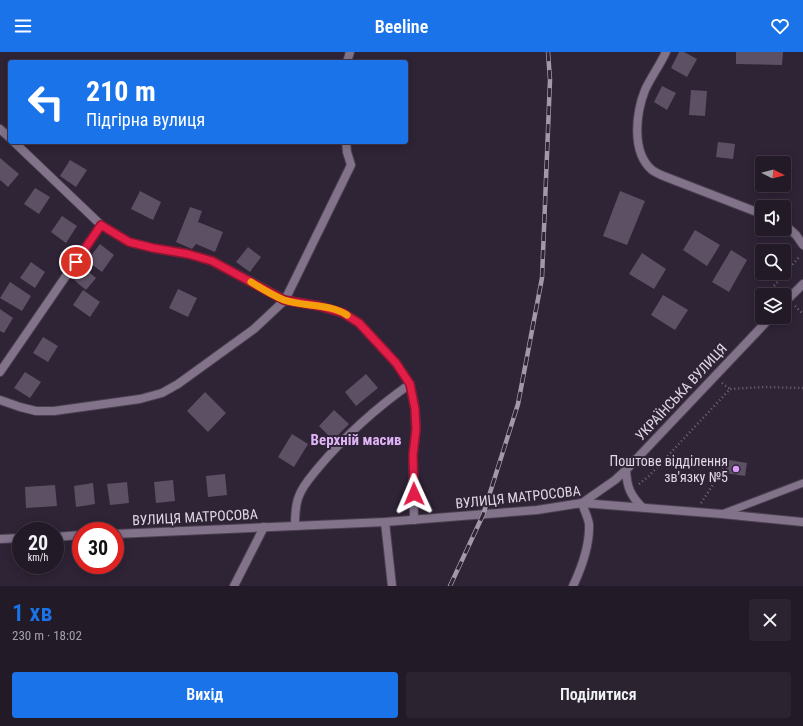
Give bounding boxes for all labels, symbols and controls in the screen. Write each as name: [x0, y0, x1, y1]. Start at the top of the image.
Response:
icon: menu: [12, 15, 34, 37]
icon: heart: [769, 15, 791, 37]
text: Beeline: [375, 16, 428, 37]
text: 210 m: [86, 75, 156, 108]
icon: left: [20, 76, 72, 128]
text: Підгірна вулиця: [86, 109, 205, 130]
north arrow: [755, 156, 791, 192]
map controls: [755, 156, 791, 324]
button: sound: [755, 200, 791, 236]
button: search: [755, 244, 791, 280]
pin: [59, 245, 93, 279]
icon: arrive: [65, 251, 87, 273]
button: layers: [755, 288, 791, 324]
street label: УКРАЇНСЬКА ВУЛИЦЯ: [632, 340, 730, 444]
district label: Верхній масив: [311, 431, 401, 449]
place label: Поштове відділення зв'язку №5: [610, 453, 728, 485]
marker: Поштове відділення зв'язку №5: [731, 464, 741, 474]
position arrow: [393, 473, 435, 515]
street label: ВУЛИЦЯ МАТРОСОВА: [455, 482, 581, 512]
street label: ВУЛИЦЯ МАТРОСОВА: [132, 506, 258, 528]
speed limit sign: 30: [72, 522, 124, 574]
text: 20: [28, 531, 48, 555]
text: km/h: [28, 552, 48, 563]
text: 1 хв: [12, 599, 52, 627]
button: close: [749, 599, 791, 641]
text: 230 m · 18:02: [12, 628, 82, 643]
button: Вихід: [12, 672, 398, 718]
button: Поділитися: [406, 672, 791, 718]

